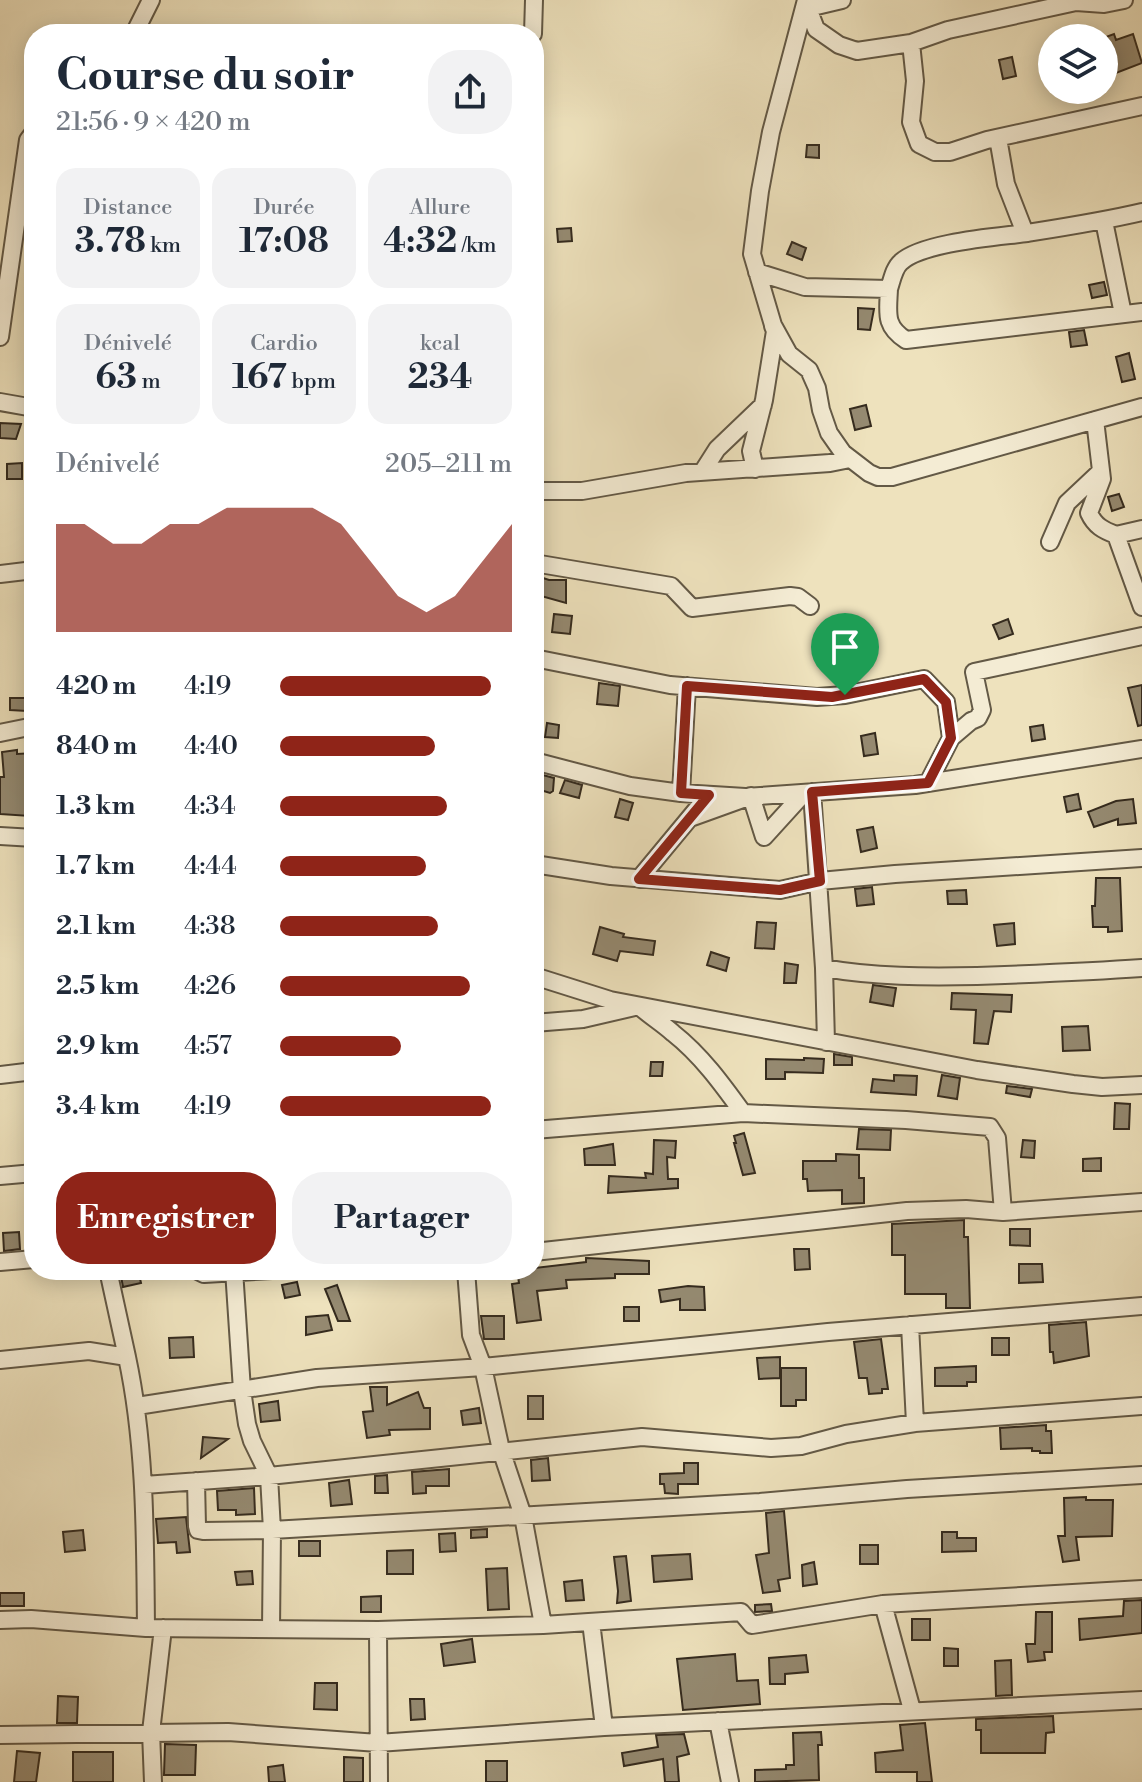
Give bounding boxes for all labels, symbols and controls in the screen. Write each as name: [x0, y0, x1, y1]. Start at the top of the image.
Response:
map controls: [1038, 24, 1118, 104]
button: layers: [1038, 24, 1118, 104]
text: Course du soir: [56, 48, 355, 103]
button: share: [428, 50, 512, 134]
text: 21:56 · 9 × 420 m: [56, 106, 250, 138]
text: Distance: [84, 194, 172, 221]
text: Durée: [253, 194, 315, 221]
text: Allure: [409, 194, 471, 221]
text: 3.78: [75, 221, 146, 263]
text: 17:08: [239, 221, 329, 263]
text: 4:32: [383, 221, 457, 263]
text: km: [146, 232, 181, 259]
text: /km: [457, 232, 497, 259]
text: Dénivelé: [84, 330, 172, 357]
text: Cardio: [250, 330, 318, 357]
text: kcal: [420, 330, 460, 357]
text: 63: [95, 357, 137, 399]
text: 167: [232, 357, 287, 399]
text: 234: [407, 357, 473, 399]
text: m: [137, 368, 161, 395]
text: bpm: [287, 368, 336, 395]
text: Dénivelé: [56, 448, 160, 480]
text: 205–211 m: [385, 448, 512, 480]
pin: [811, 613, 879, 695]
icon: arrive: [823, 625, 867, 669]
text: 420 m: [56, 670, 136, 702]
text: 4:19: [184, 670, 231, 702]
text: 840 m: [56, 730, 137, 762]
text: 4:40: [184, 730, 238, 762]
text: 1.3 km: [56, 790, 135, 822]
text: 4:34: [184, 790, 236, 822]
text: 1.7 km: [56, 850, 135, 882]
text: 4:44: [184, 850, 237, 882]
text: 2.1 km: [56, 910, 136, 942]
text: 4:38: [184, 910, 236, 942]
text: 2.5 km: [56, 970, 139, 1002]
text: 4:26: [184, 970, 236, 1002]
text: 2.9 km: [56, 1030, 140, 1062]
text: 4:57: [184, 1030, 232, 1062]
text: 3.4 km: [56, 1090, 140, 1122]
text: 4:19: [184, 1090, 231, 1122]
button: Enregistrer: [56, 1172, 276, 1264]
button: Partager: [292, 1172, 512, 1264]

